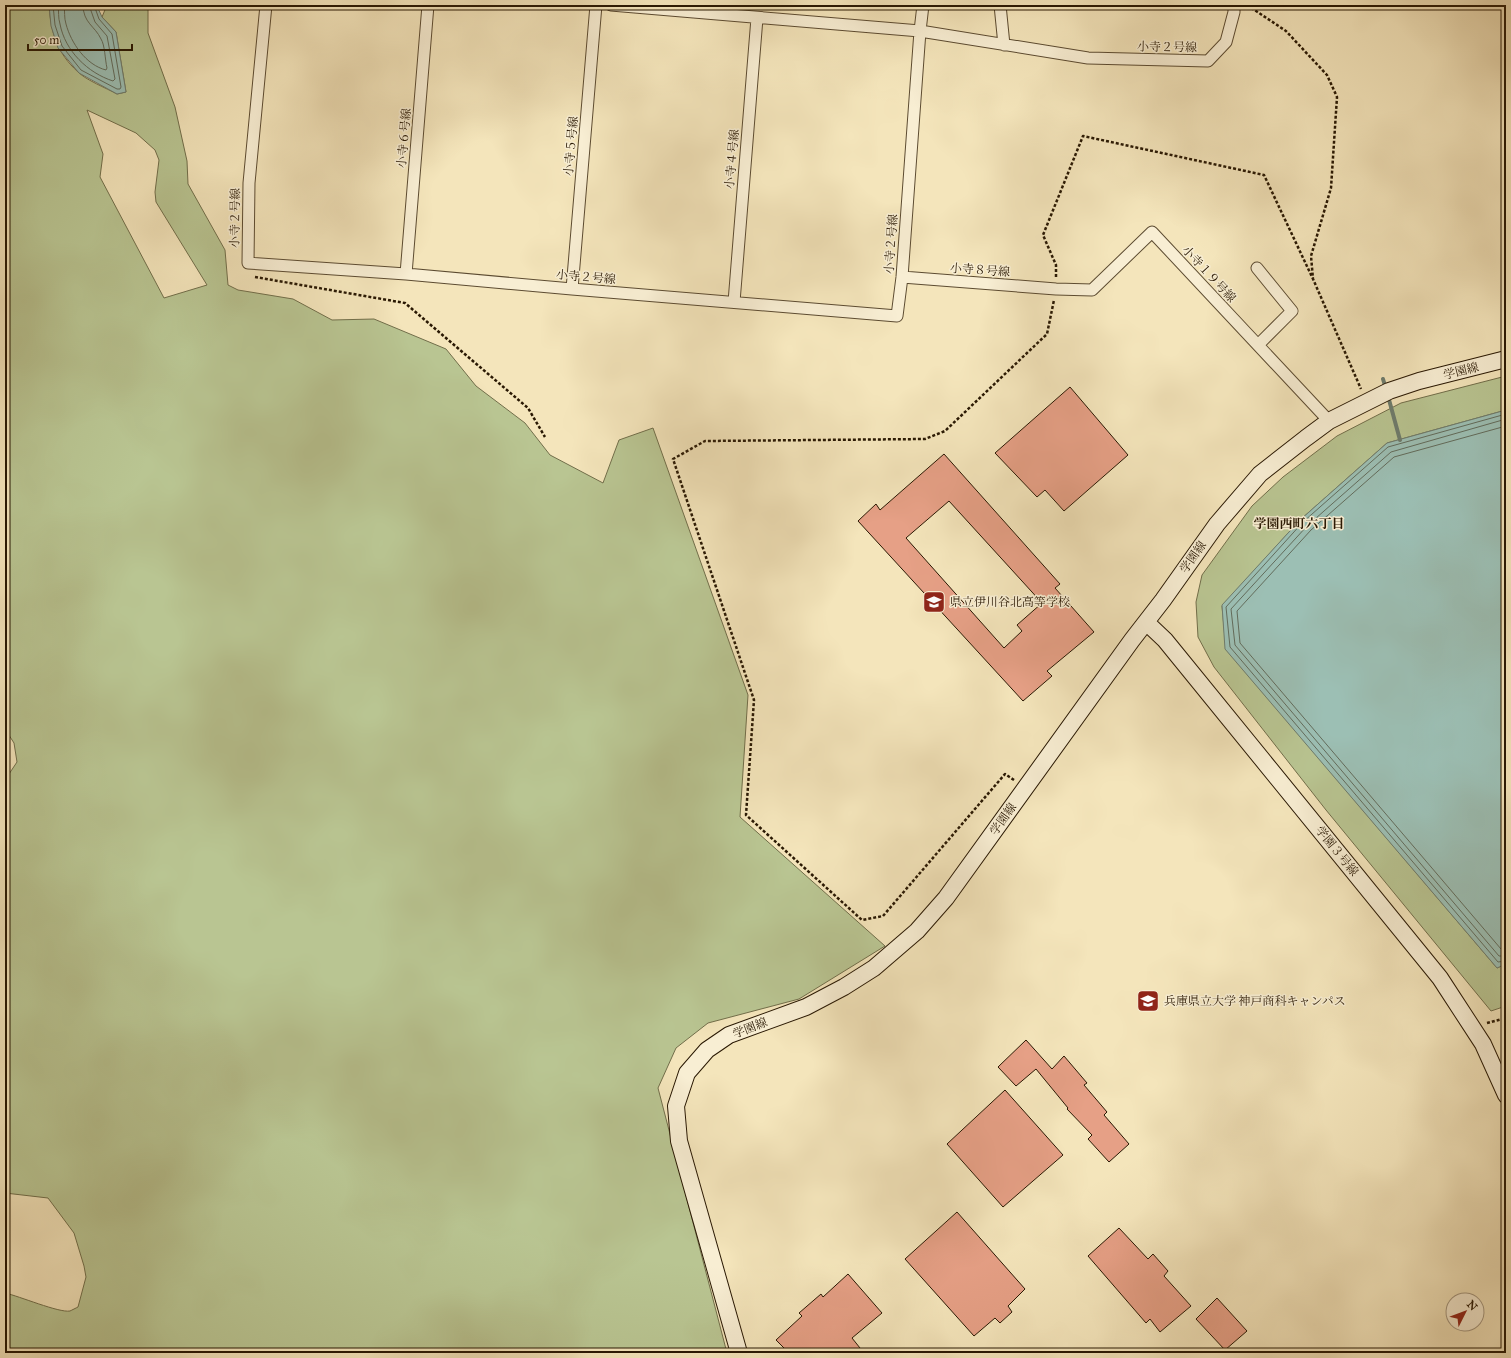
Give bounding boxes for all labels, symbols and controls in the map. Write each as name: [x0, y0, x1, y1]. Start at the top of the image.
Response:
scale bar: [28, 26, 132, 52]
text: 50 m: [34, 33, 59, 47]
street label: 小寺２号線: [1137, 39, 1197, 55]
street label: 小寺６号線: [394, 107, 414, 169]
street label: 小寺５号線: [561, 115, 581, 177]
street label: 小寺４号線: [722, 128, 742, 190]
street label: 小寺２号線: [227, 188, 243, 248]
street label: 小寺２号線: [882, 214, 900, 274]
street label: 小寺１９号線: [1179, 243, 1239, 305]
street label: 小寺８号線: [950, 261, 1010, 279]
street label: 小寺２号線: [555, 267, 617, 287]
street label: 学園線: [1442, 360, 1480, 382]
district label: 学園西町六丁目: [1253, 516, 1345, 532]
street label: 学園線: [1177, 538, 1209, 576]
school or university icon: 県立伊川谷北高等学校: [921, 589, 947, 615]
place label: 県立伊川谷北高等学校: [950, 595, 1070, 609]
street label: 学園線: [987, 800, 1019, 838]
street label: 学園３号線: [1313, 823, 1361, 879]
school or university icon: 兵庫県立大学 神戸商科キャンパス: [1135, 988, 1161, 1014]
place label: 兵庫県立大学 神戸商科キャンパス: [1164, 994, 1346, 1008]
street label: 学園線: [731, 1015, 769, 1041]
north arrow: [1445, 1292, 1485, 1332]
text: N: [1464, 1298, 1480, 1314]

